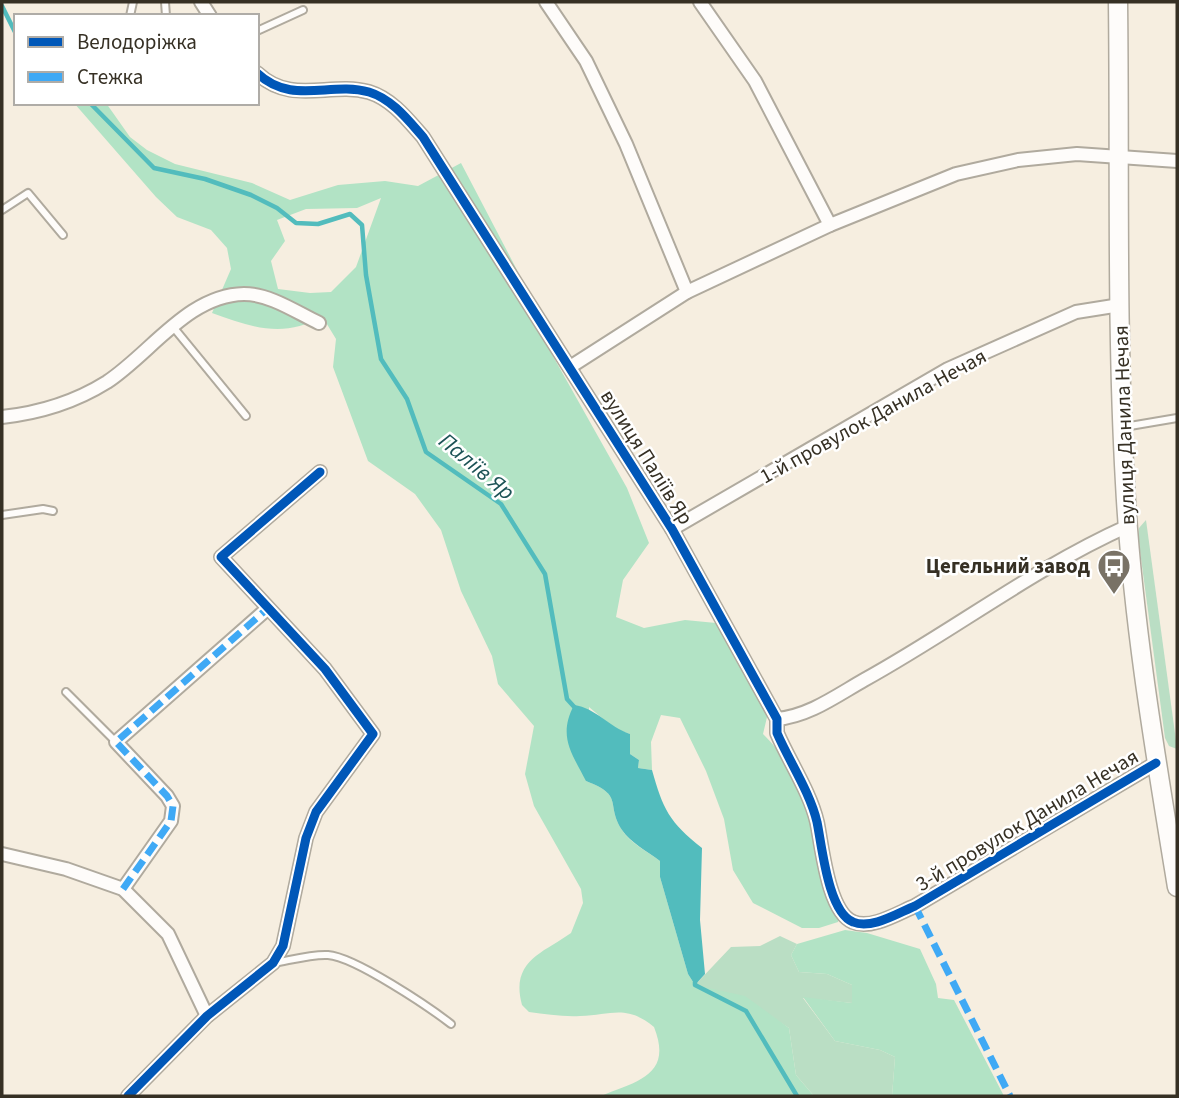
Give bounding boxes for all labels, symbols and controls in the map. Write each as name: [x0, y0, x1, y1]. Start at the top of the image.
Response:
legend: [14, 14, 259, 105]
text: Велодоріжка: [77, 27, 197, 57]
text: Стежка: [77, 62, 143, 92]
street label: вулиця Данила Нечая: [1106, 325, 1142, 525]
street label: 1-й провулок Данила Нечая: [754, 341, 992, 491]
street label: вулиця Паліїв Яр: [593, 384, 701, 530]
water label: Паліїв Яр: [432, 425, 522, 508]
bus stop icon: Цегельний завод: [1095, 547, 1133, 596]
place label: Цегельний завод: [926, 551, 1091, 581]
street label: 3-й провулок Данила Нечая: [910, 741, 1144, 899]

